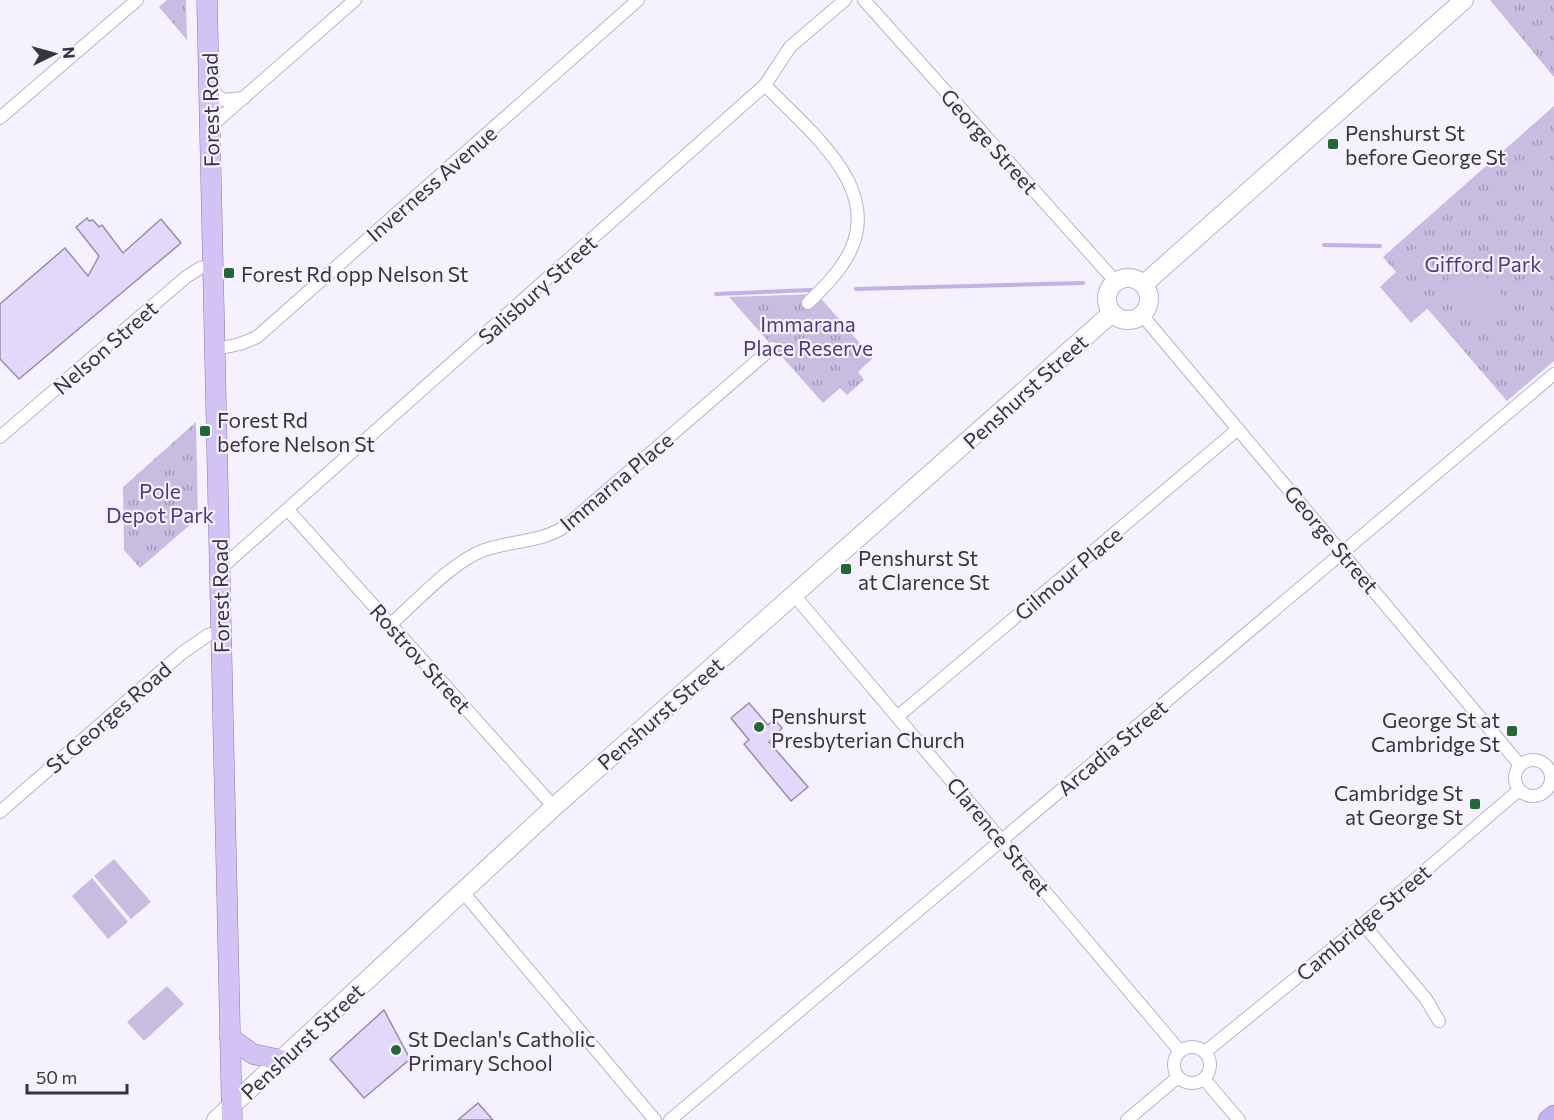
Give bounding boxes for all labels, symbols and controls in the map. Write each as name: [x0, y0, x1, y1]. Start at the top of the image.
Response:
north arrow: [24, 24, 84, 84]
text: N: [59, 46, 79, 59]
street label: Forest Road: [197, 53, 223, 167]
street label: George Street: [936, 83, 1044, 199]
street label: Inverness Avenue: [361, 120, 501, 246]
place label: Penshurst St before George St: [1345, 120, 1506, 169]
marker: Penshurst St before George St: [1326, 137, 1340, 151]
street label: Salisbury Street: [473, 229, 601, 349]
park label: Gifford Park: [1424, 251, 1542, 276]
place label: Forest Rd opp Nelson St: [241, 261, 468, 286]
marker: Forest Rd opp Nelson St: [222, 266, 236, 280]
street label: Nelson Street: [48, 295, 162, 399]
park label: Immarana Place Reserve: [743, 311, 873, 360]
street label: Penshurst Street: [958, 329, 1092, 453]
place label: Forest Rd before Nelson St: [217, 407, 375, 456]
marker: Forest Rd before Nelson St: [198, 424, 212, 438]
street label: Immarna Place: [554, 426, 678, 536]
park label: Pole Depot Park: [106, 478, 214, 527]
street label: George Street: [1280, 480, 1384, 598]
street label: Gilmour Place: [1009, 521, 1127, 625]
street label: Forest Road: [207, 539, 233, 653]
place label: Penshurst St at Clarence St: [858, 545, 990, 594]
marker: Penshurst St at Clarence St: [839, 562, 853, 576]
street label: Rostrov Street: [365, 598, 477, 718]
street label: Penshurst Street: [592, 651, 728, 775]
street label: St Georges Road: [41, 656, 175, 778]
street label: Arcadia Street: [1052, 694, 1172, 800]
place label: Penshurst Presbyterian Church: [771, 703, 965, 752]
place label: George St at Cambridge St: [1371, 707, 1500, 756]
marker: Penshurst Presbyterian Church: [752, 720, 766, 734]
marker: George St at Cambridge St: [1505, 724, 1519, 738]
street label: Clarence Street: [942, 772, 1056, 900]
place label: Cambridge St at George St: [1334, 780, 1463, 829]
marker: Cambridge St at George St: [1468, 797, 1482, 811]
street label: Cambridge Street: [1291, 859, 1435, 985]
street label: Penshurst Street: [235, 978, 369, 1104]
place label: St Declan's Catholic Primary School: [408, 1026, 596, 1075]
marker: St Declan's Catholic Primary School: [389, 1043, 403, 1057]
scale bar: [27, 1057, 128, 1095]
text: 50 m: [36, 1066, 77, 1088]

